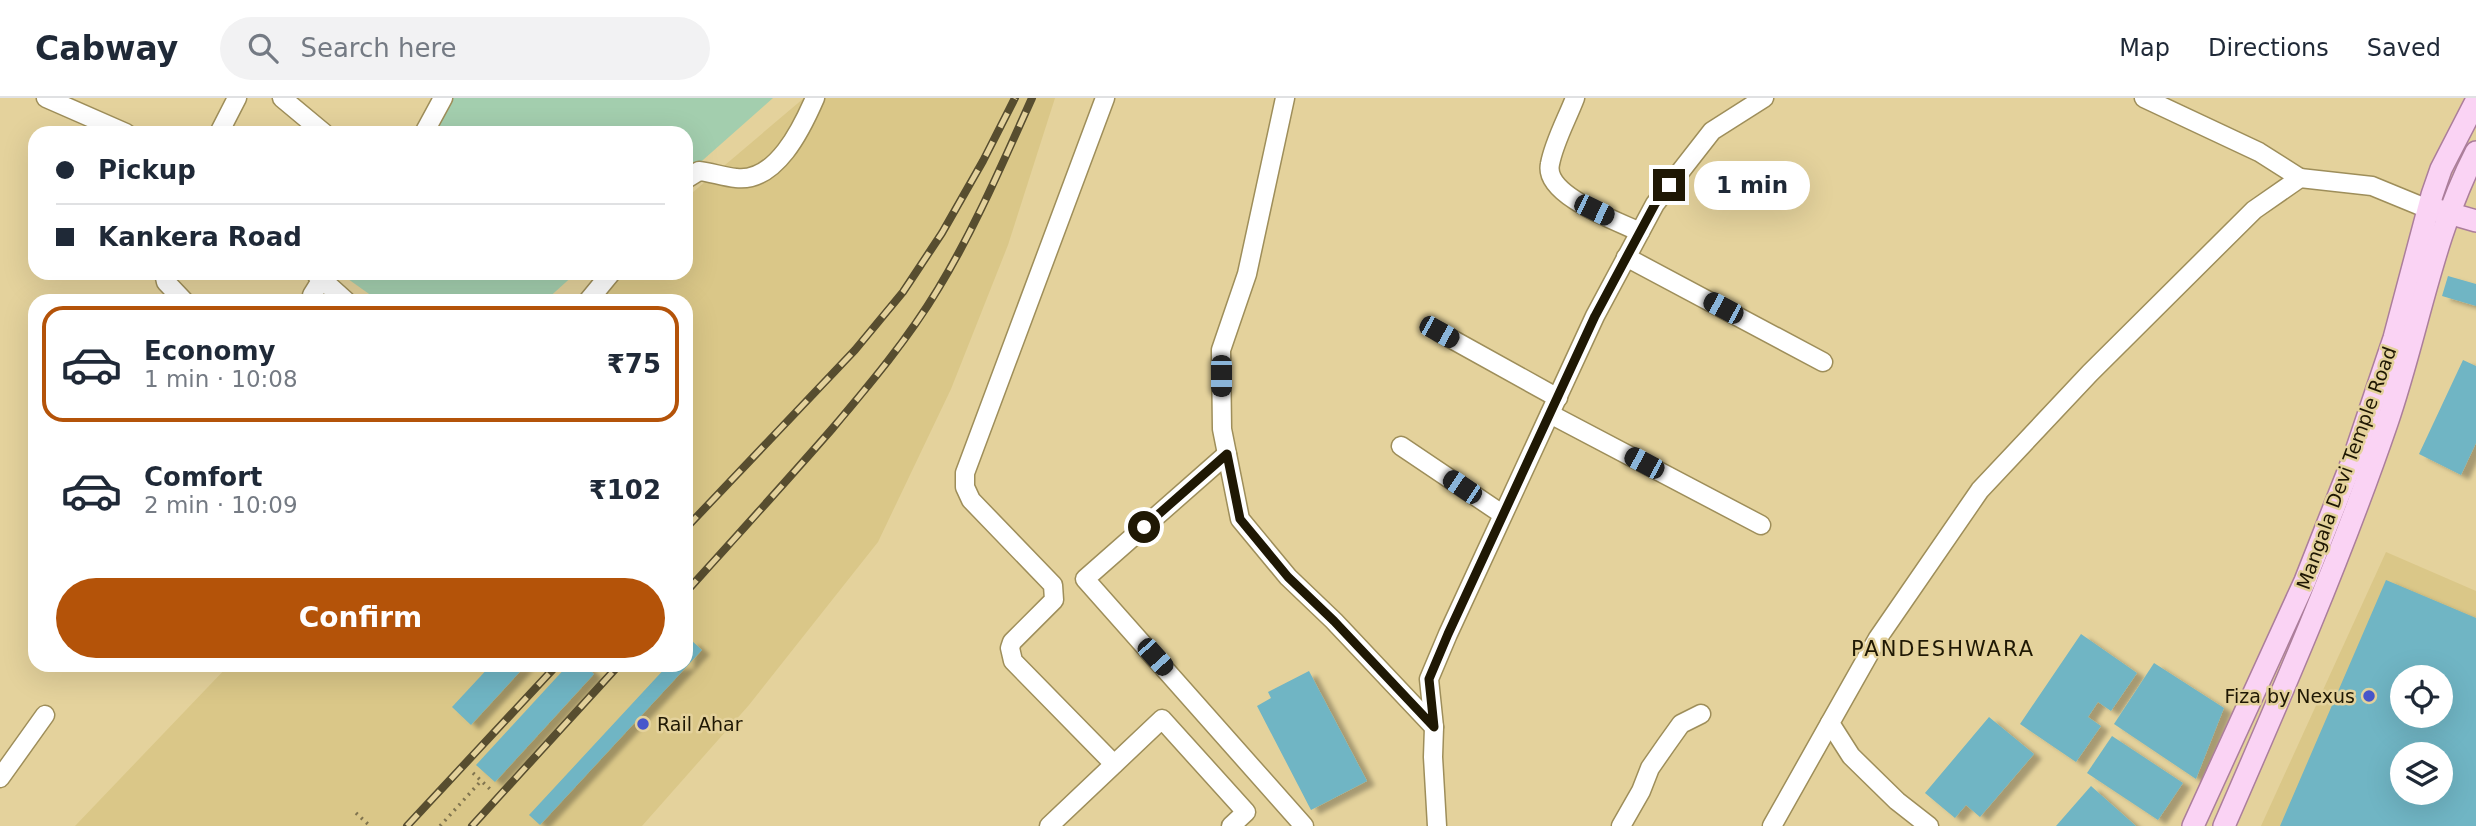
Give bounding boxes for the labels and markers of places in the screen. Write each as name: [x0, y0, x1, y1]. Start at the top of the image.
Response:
place label: Fiza by Nexus: [2224, 685, 2355, 707]
marker: Fiza by Nexus: [2361, 688, 2377, 704]
place label: Rail Ahar: [657, 713, 743, 735]
marker: Rail Ahar: [635, 716, 651, 732]

